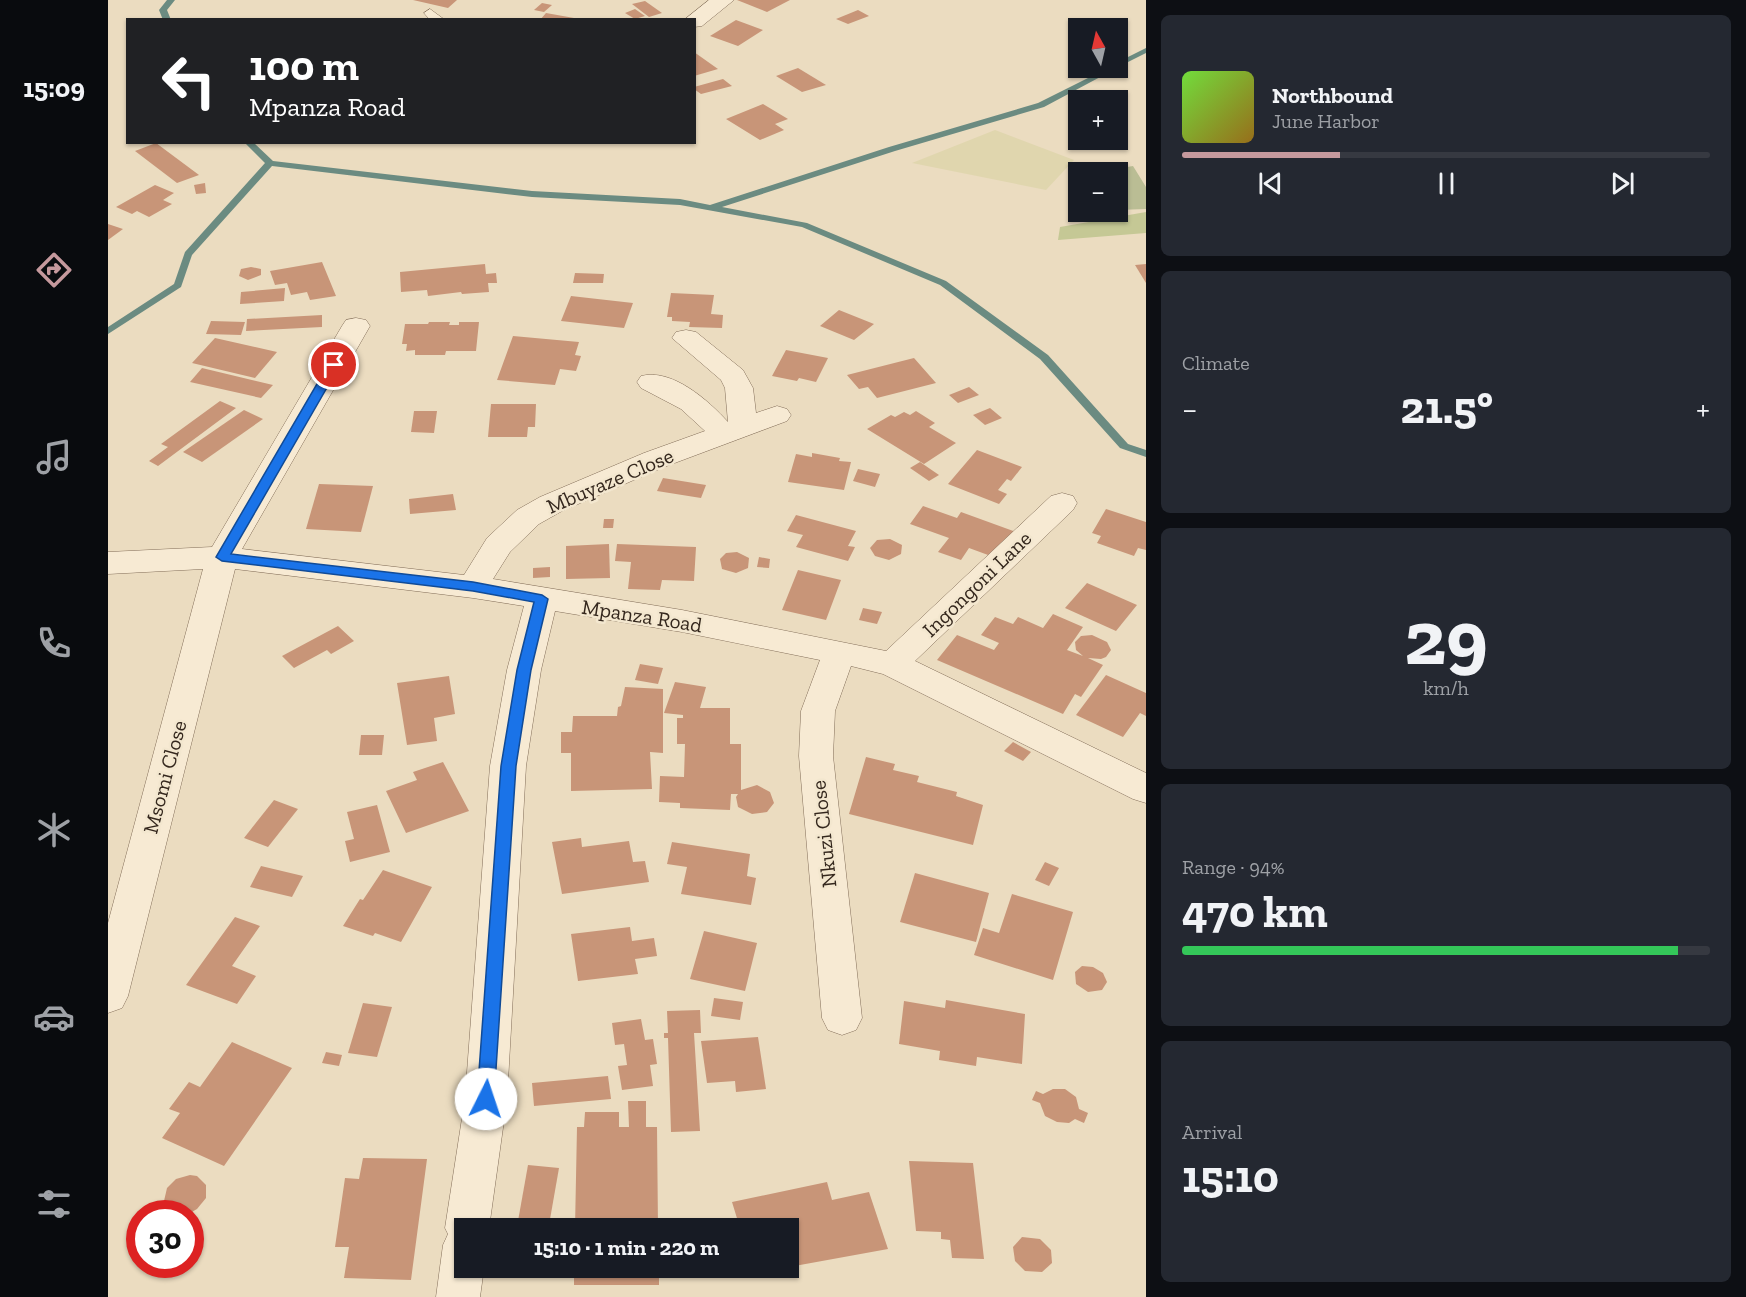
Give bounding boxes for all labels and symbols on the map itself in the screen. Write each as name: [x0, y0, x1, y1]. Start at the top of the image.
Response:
north arrow: [1068, 18, 1128, 78]
pin: [308, 339, 359, 390]
street label: Mbuyaze Close: [543, 443, 677, 519]
street label: Ingongoni Lane: [917, 525, 1036, 642]
street label: Mpanza Road: [580, 594, 705, 637]
street label: Msomi Close: [137, 717, 192, 836]
street label: Nkuzi Close: [805, 779, 842, 889]
position arrow: [454, 1067, 518, 1131]
speed limit sign: 30: [126, 1200, 204, 1278]

